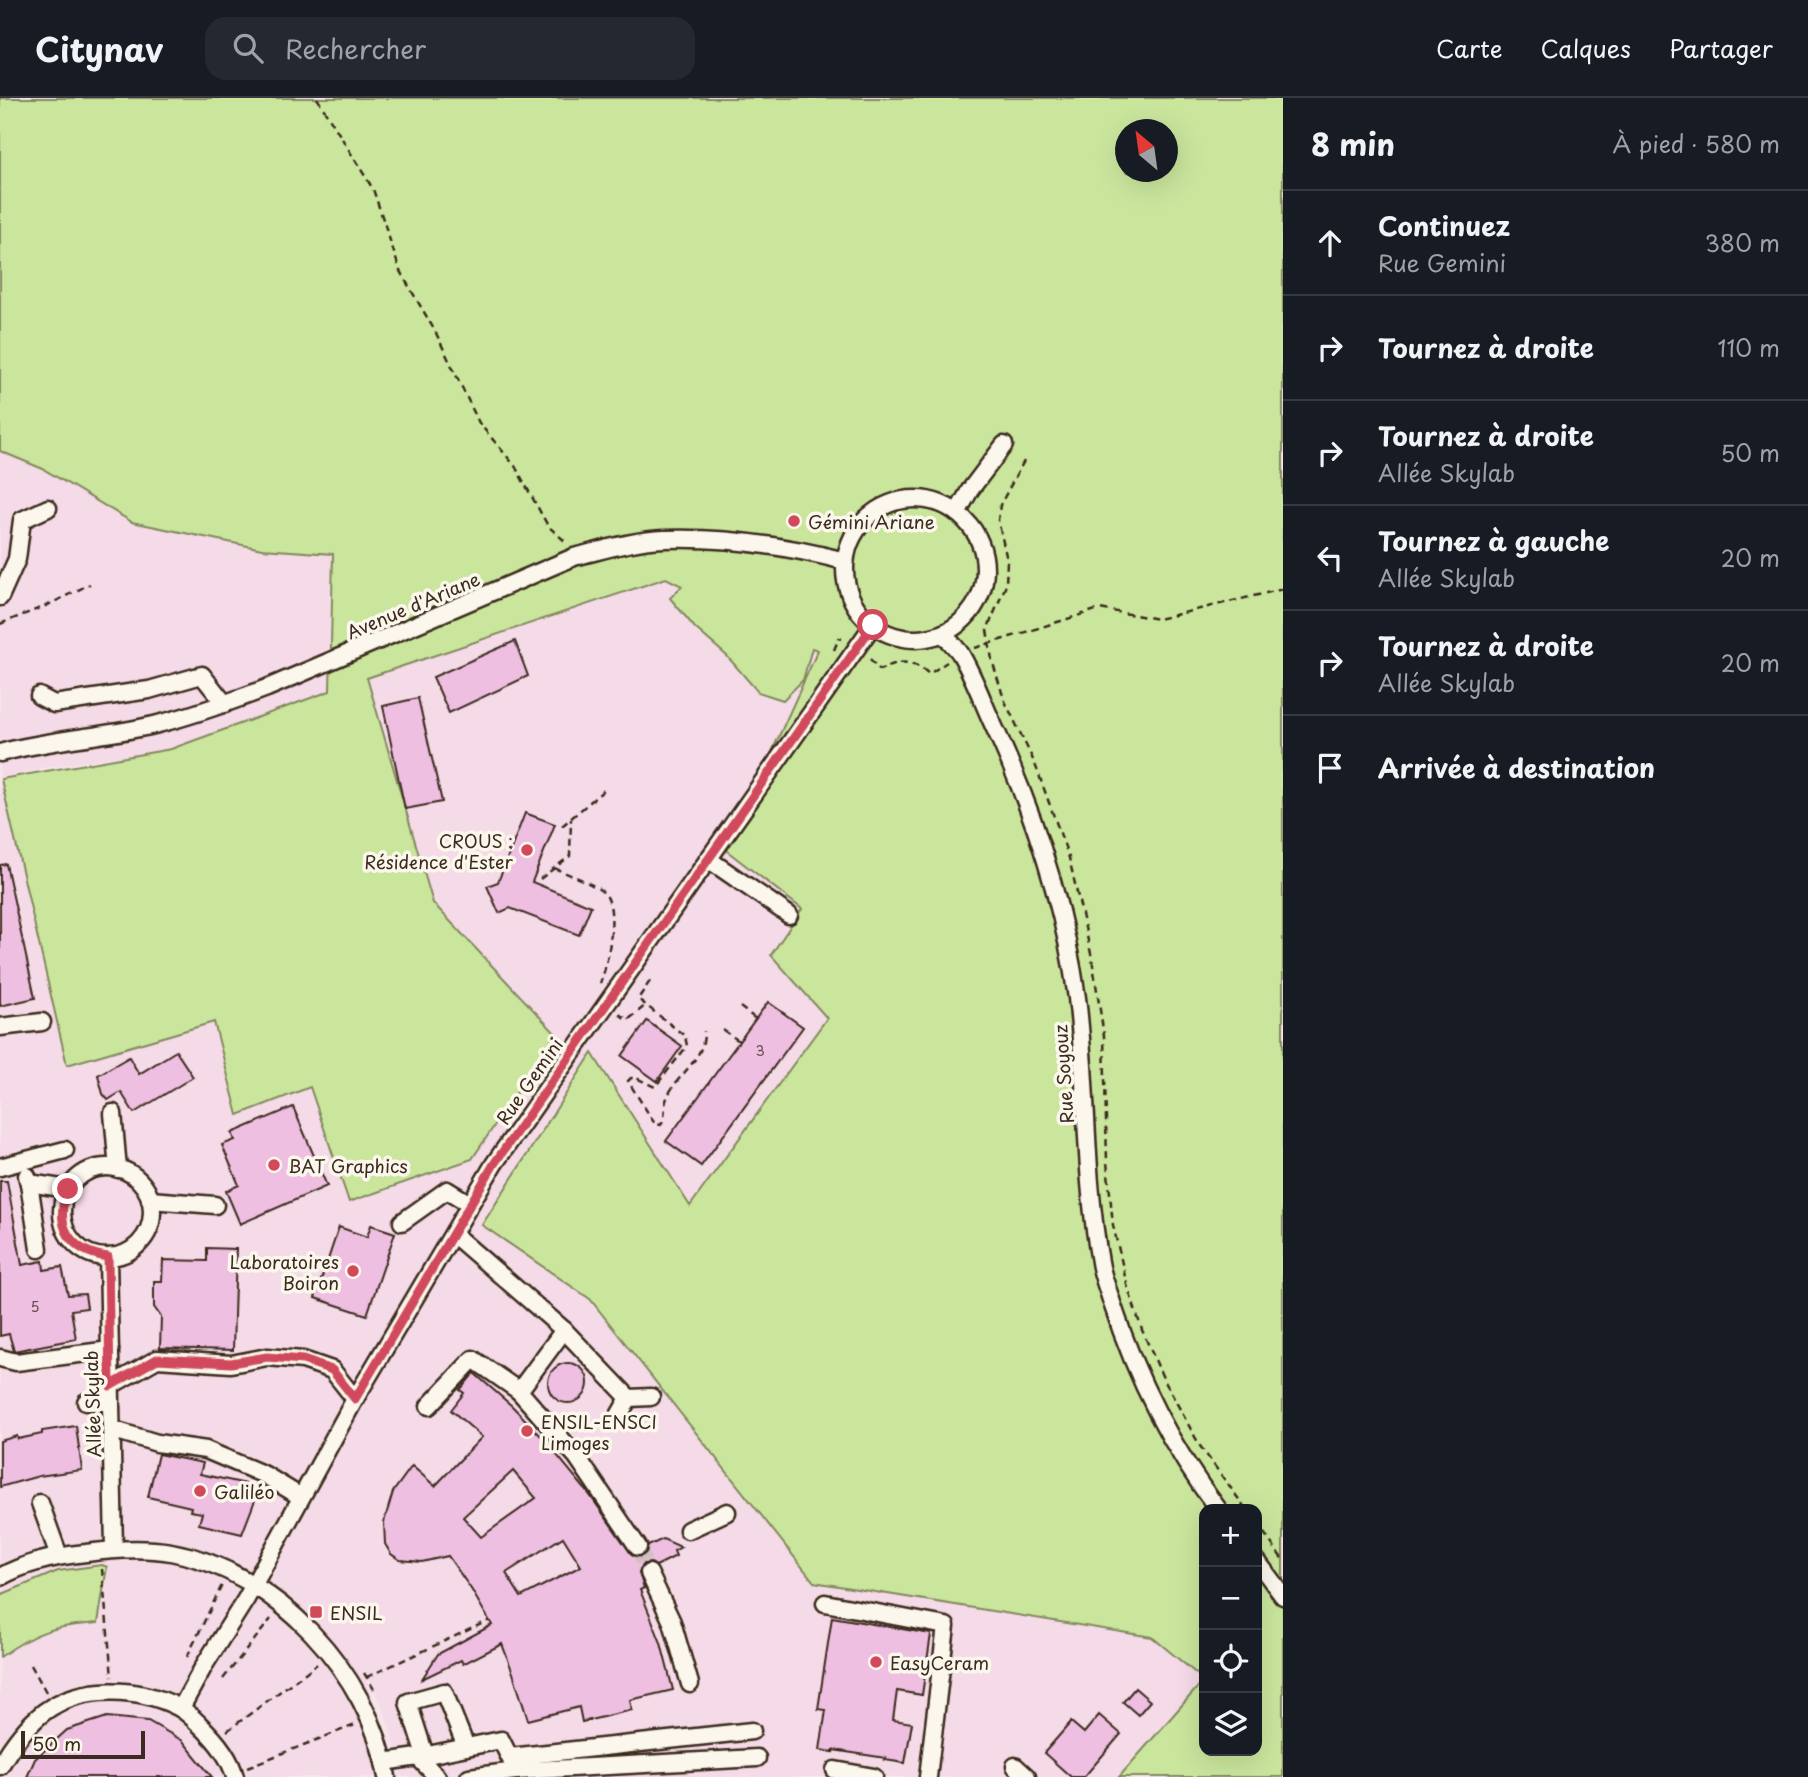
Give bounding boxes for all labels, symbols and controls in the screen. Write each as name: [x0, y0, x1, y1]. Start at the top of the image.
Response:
search box: [205, 17, 695, 80]
text: Citynav: [35, 23, 163, 73]
icon: search: [229, 29, 267, 67]
text: Rechercher: [285, 29, 426, 68]
text: Carte: [1436, 30, 1502, 66]
text: Calques: [1540, 30, 1631, 66]
text: Partager: [1669, 30, 1773, 66]
north arrow: [1115, 119, 1178, 182]
text: 8 min: [1311, 121, 1395, 166]
text: À pied · 580 m: [1612, 126, 1780, 161]
text: Continuez: [1378, 206, 1510, 245]
icon: ahead: [1311, 224, 1349, 262]
text: 380 m: [1705, 225, 1780, 260]
text: Rue Gemini: [1378, 245, 1506, 280]
text: Tournez à droite: [1378, 328, 1594, 367]
icon: right: [1311, 329, 1349, 367]
text: 110 m: [1718, 330, 1780, 365]
text: Tournez à droite: [1378, 416, 1594, 455]
icon: right: [1311, 434, 1349, 472]
text: 50 m: [1720, 435, 1780, 470]
text: Allée Skylab: [1378, 455, 1515, 490]
place label: Gémini Ariane: [808, 508, 935, 535]
marker: Gémini Ariane: [786, 513, 802, 529]
text: Tournez à gauche: [1378, 521, 1609, 560]
icon: left: [1311, 539, 1349, 577]
text: 20 m: [1721, 540, 1780, 575]
text: Allée Skylab: [1378, 560, 1515, 595]
street label: Avenue d'Ariane: [342, 565, 484, 645]
route start: [857, 609, 888, 640]
text: Tournez à droite: [1378, 626, 1594, 665]
icon: right: [1311, 644, 1349, 682]
text: 20 m: [1721, 645, 1780, 680]
text: Allée Skylab: [1378, 665, 1515, 700]
text: Arrivée à destination: [1378, 748, 1655, 787]
icon: arrive: [1311, 749, 1349, 787]
place label: CROUS : Résidence d'Ester: [364, 827, 514, 875]
marker: CROUS : Résidence d'Ester: [519, 842, 535, 858]
street label: Rue Soyouz: [1046, 1023, 1080, 1124]
street label: Rue Gemini: [489, 1032, 569, 1130]
house number: 3: [755, 1040, 765, 1061]
place label: BAT Graphics: [288, 1152, 408, 1179]
marker: BAT Graphics: [266, 1157, 282, 1173]
route end: [52, 1173, 83, 1204]
place label: Laboratoires Boiron: [229, 1248, 339, 1296]
marker: Laboratoires Boiron: [345, 1263, 361, 1279]
house number: 5: [30, 1296, 40, 1317]
street label: Allée Skylab: [77, 1350, 107, 1458]
place label: ENSIL-ENSCI Limoges: [541, 1408, 657, 1456]
marker: ENSIL-ENSCI Limoges: [519, 1423, 535, 1439]
place label: Galiléo: [214, 1478, 274, 1505]
marker: Galiléo: [192, 1483, 208, 1499]
map controls: [1199, 1504, 1262, 1756]
button: +: [1199, 1504, 1262, 1567]
button: −: [1199, 1567, 1262, 1630]
place label: ENSIL: [330, 1599, 383, 1626]
marker: ENSIL: [308, 1604, 324, 1620]
button: locate: [1199, 1630, 1262, 1693]
place label: EasyCeram: [890, 1649, 989, 1676]
marker: EasyCeram: [868, 1654, 884, 1670]
button: layers: [1199, 1693, 1262, 1756]
scale bar: [21, 1728, 145, 1760]
text: 50 m: [32, 1729, 81, 1757]

